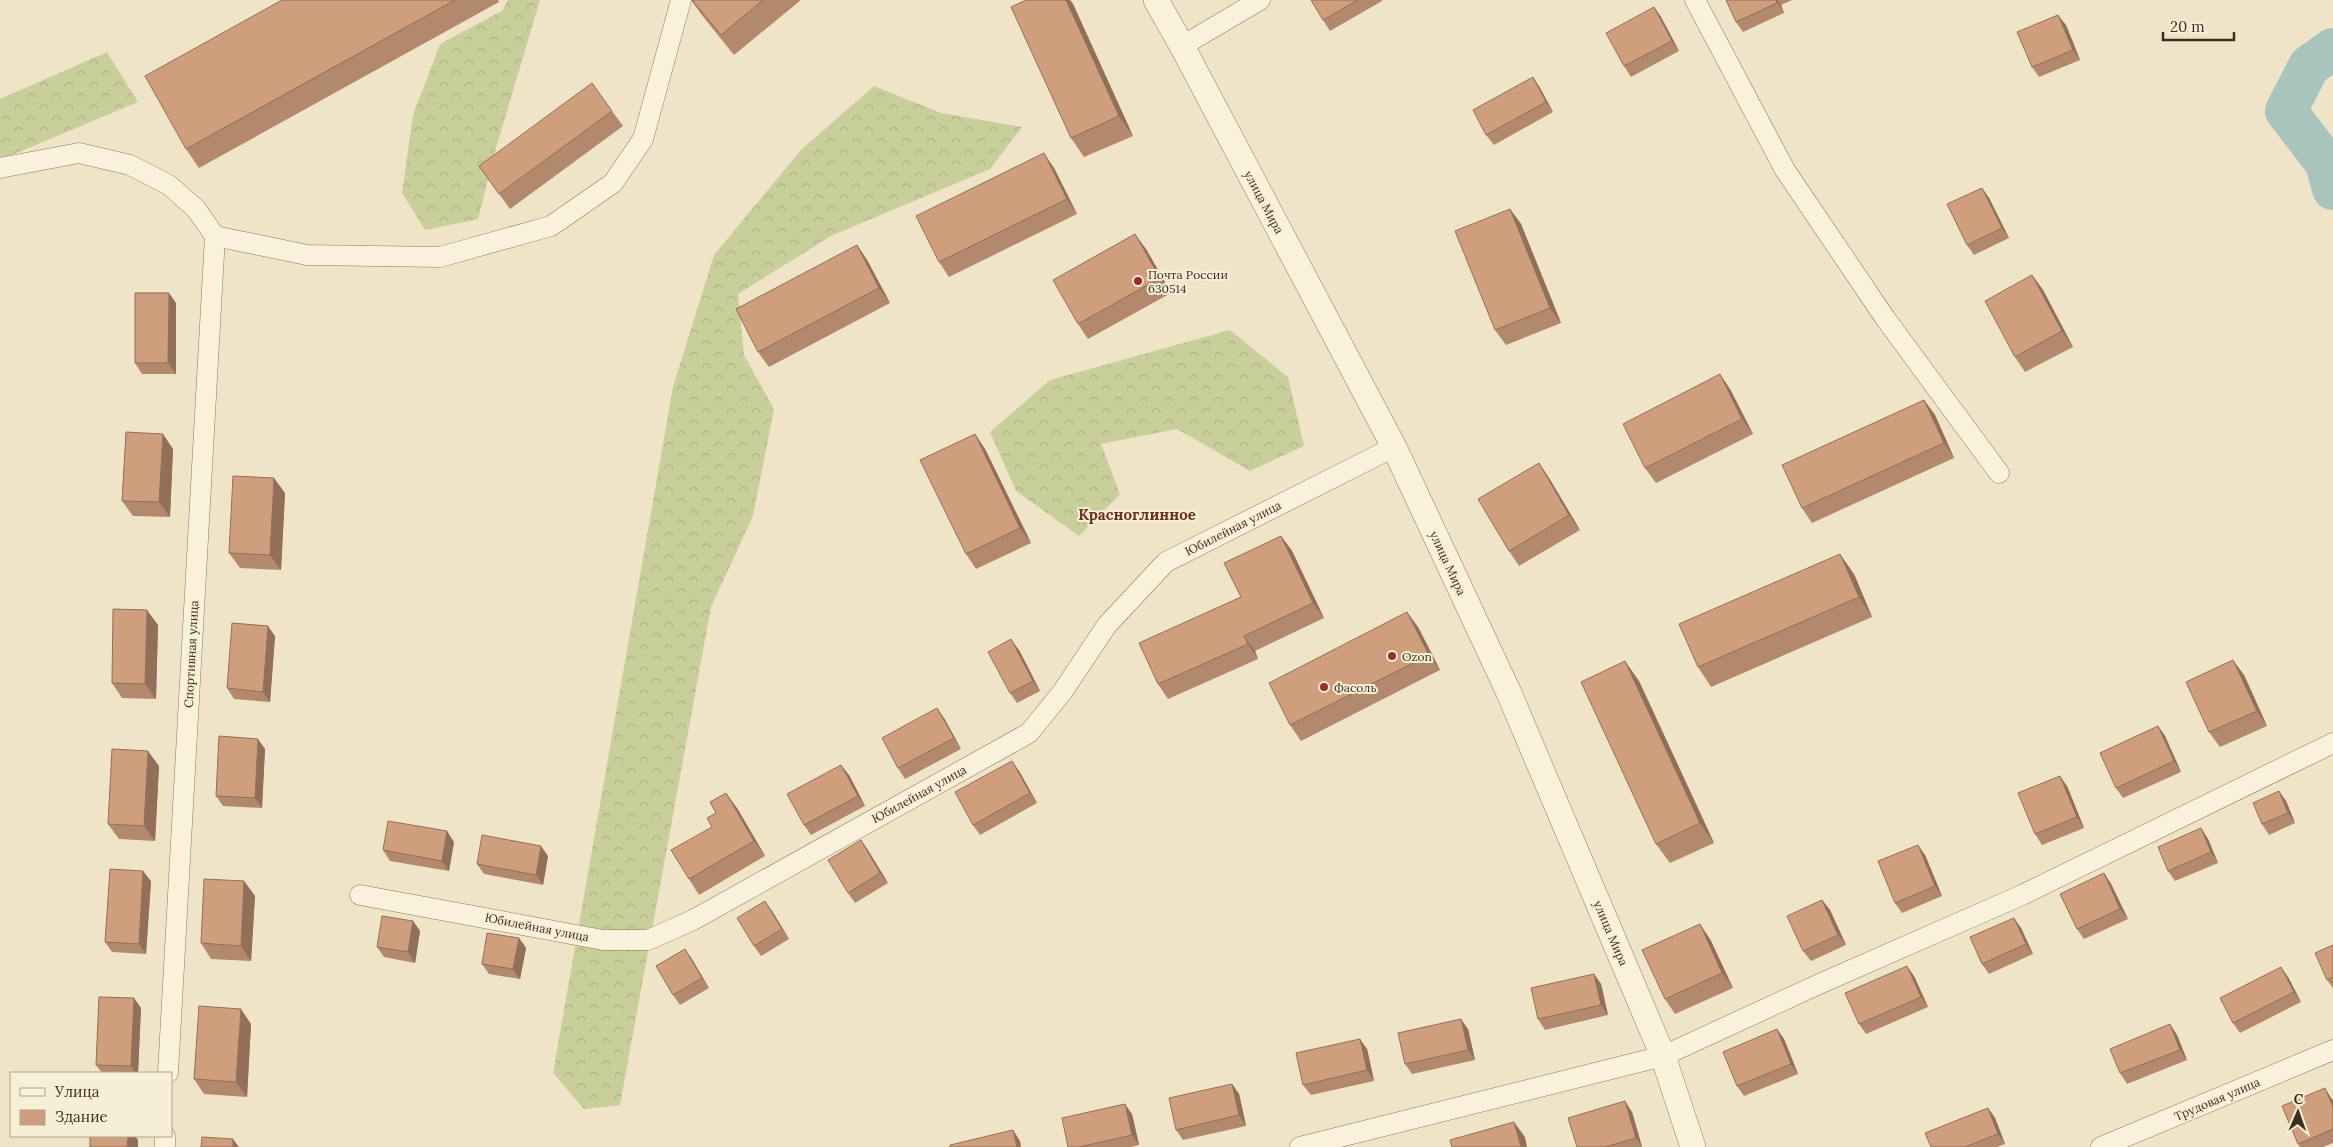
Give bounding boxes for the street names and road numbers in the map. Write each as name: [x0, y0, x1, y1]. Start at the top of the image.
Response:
street label: улица Мира: [1241, 168, 1287, 236]
street label: Юбилейная улица: [1182, 497, 1284, 559]
street label: улица Мира: [1427, 528, 1469, 598]
street label: Спортивная улица: [181, 600, 201, 708]
street label: Юбилейная улица: [869, 762, 969, 826]
street label: улица Мира: [1591, 898, 1631, 968]
street label: Юбилейная улица: [484, 910, 590, 944]
street label: Трудовая улица: [2172, 1074, 2262, 1124]

